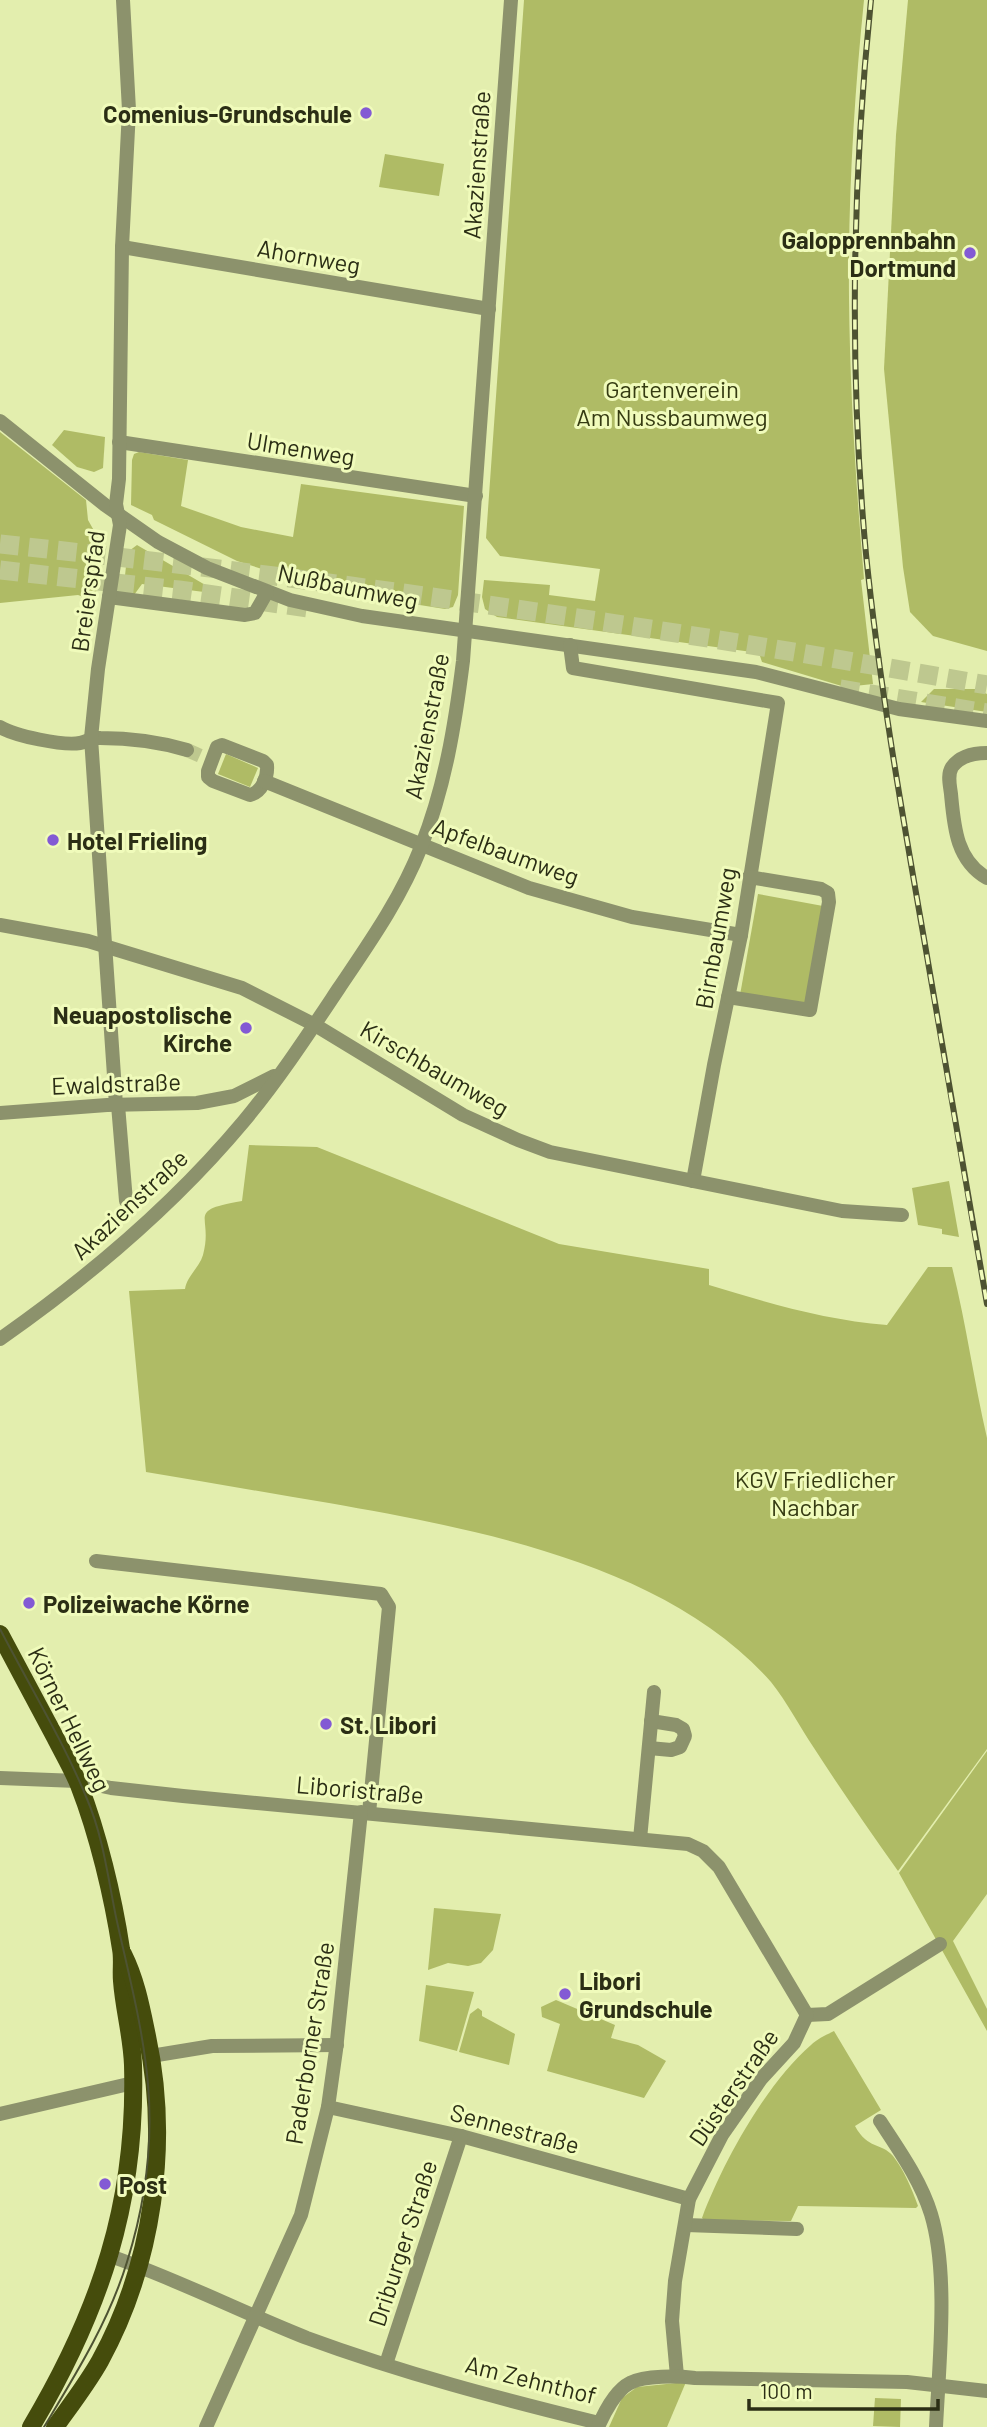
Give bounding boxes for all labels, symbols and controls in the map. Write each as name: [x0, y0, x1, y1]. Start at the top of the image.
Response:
street label: Akazienstraße: [456, 90, 496, 240]
place label: Comenius-Grundschule: [103, 99, 352, 128]
marker: Comenius-Grundschule: [358, 105, 374, 121]
place label: Galopprennbahn Dortmund: [781, 225, 956, 282]
street label: Ahornweg: [255, 233, 363, 279]
marker: Galopprennbahn Dortmund: [962, 245, 978, 261]
park label: Gartenverein Am Nussbaumweg: [576, 374, 768, 431]
street label: Ulmenweg: [245, 425, 357, 471]
street label: Breierspfad: [64, 528, 110, 654]
street label: Nußbaumweg: [275, 557, 421, 615]
street label: Akazienstraße: [398, 650, 454, 802]
street label: Apfelbaumweg: [429, 811, 583, 891]
place label: Hotel Frieling: [67, 826, 207, 855]
marker: Hotel Frieling: [45, 832, 61, 848]
street label: Birnbaumweg: [688, 865, 742, 1011]
place label: Neuapostolische Kirche: [53, 1000, 232, 1057]
street label: Kirschbaumweg: [356, 1014, 514, 1122]
marker: Neuapostolische Kirche: [238, 1020, 254, 1036]
street label: Ewaldstraße: [51, 1066, 181, 1100]
street label: Akazienstraße: [65, 1143, 193, 1265]
park label: KGV Friedlicher Nachbar: [735, 1464, 895, 1521]
place label: Polizeiwache Körne: [43, 1589, 250, 1618]
marker: Polizeiwache Körne: [21, 1595, 37, 1611]
street label: Körner Hellweg: [23, 1642, 117, 1796]
place label: St. Libori: [340, 1710, 437, 1739]
marker: St. Libori: [318, 1716, 334, 1732]
street label: Liboristraße: [295, 1769, 425, 1809]
street label: Paderborner Straße: [279, 1940, 339, 2146]
place label: Libori Grundschule: [579, 1966, 713, 2023]
marker: Libori Grundschule: [557, 1986, 573, 2002]
street label: Düsterstraße: [682, 2023, 784, 2151]
street label: Sennestraße: [447, 2097, 583, 2159]
street label: Driburger Straße: [361, 2156, 443, 2330]
place label: Post: [119, 2170, 167, 2199]
marker: Post: [97, 2176, 113, 2192]
street label: Am Zehnthof: [462, 2349, 600, 2409]
scale bar: [749, 2368, 938, 2412]
text: 100 m: [760, 2378, 813, 2403]

